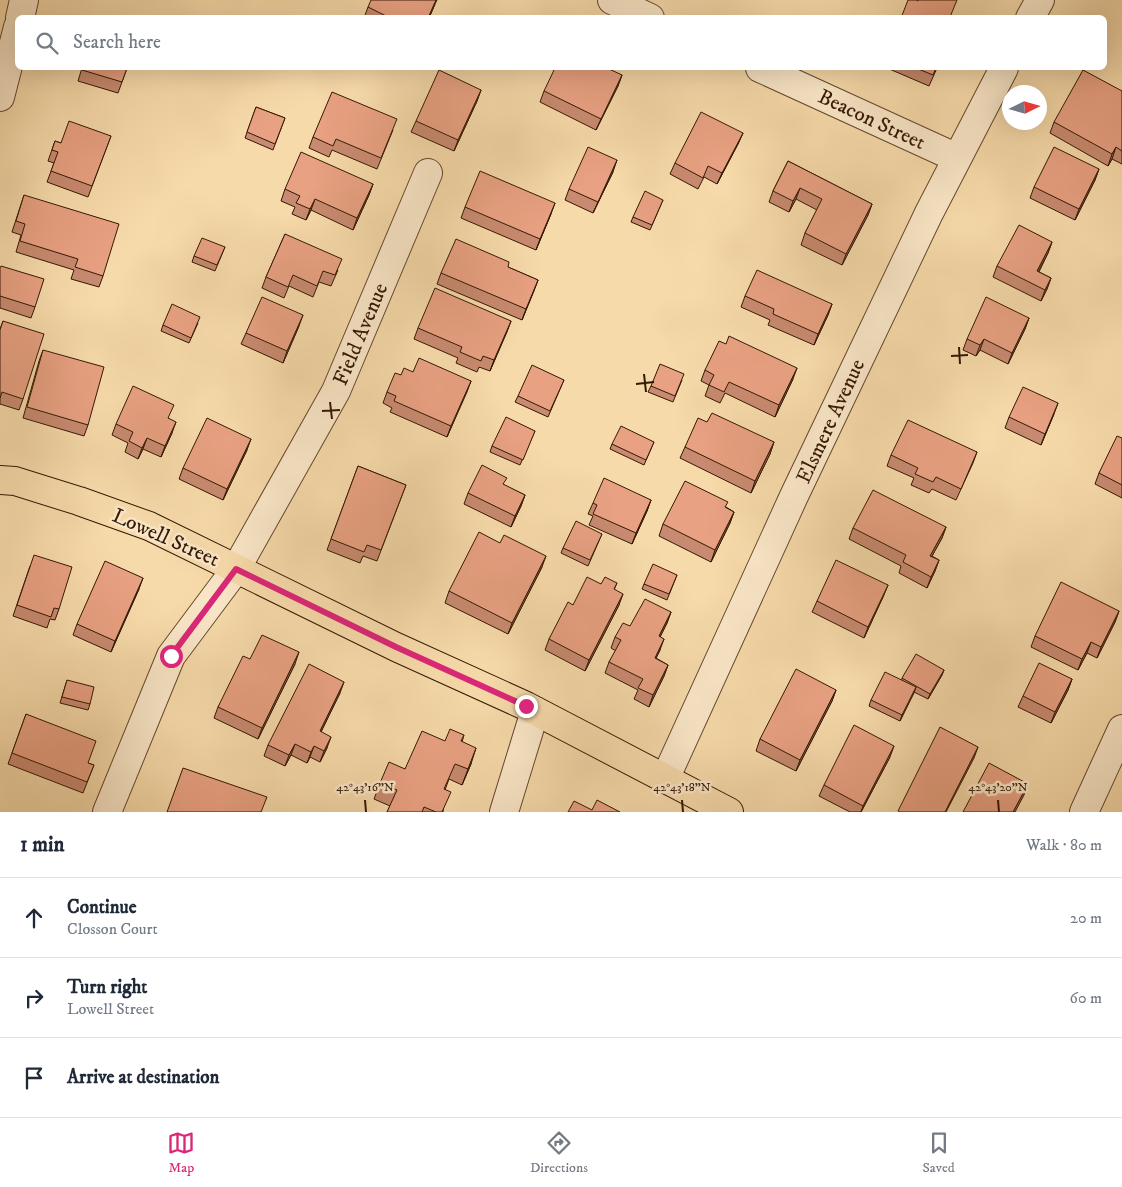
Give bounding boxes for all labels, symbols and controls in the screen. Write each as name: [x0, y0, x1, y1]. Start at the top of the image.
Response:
search box: [15, 15, 1107, 70]
icon: search: [33, 29, 61, 57]
text: Search here: [73, 31, 161, 54]
street label: Beacon Street: [814, 84, 930, 156]
north arrow: [1002, 85, 1047, 130]
street label: Field Avenue: [328, 279, 394, 390]
street label: Elsmere Avenue: [791, 355, 871, 488]
street label: Lowell Street: [108, 503, 223, 573]
route start: [160, 645, 183, 668]
route end: [515, 695, 538, 718]
text: 42°43'16"N: [336, 780, 394, 795]
text: 42°43'18"N: [653, 780, 711, 795]
text: 42°43'20"N: [968, 780, 1028, 795]
text: 1 min: [20, 832, 64, 858]
text: Walk · 80 m: [1026, 835, 1102, 855]
text: Continue: [67, 896, 137, 919]
icon: ahead: [20, 904, 48, 932]
text: 20 m: [1070, 908, 1102, 928]
text: Closson Court: [67, 919, 158, 939]
text: Turn right: [67, 976, 147, 999]
icon: right: [20, 984, 48, 1012]
text: 60 m: [1070, 988, 1102, 1008]
text: Lowell Street: [67, 999, 154, 1019]
icon: arrive: [20, 1064, 48, 1092]
text: Arrive at destination: [67, 1066, 219, 1089]
tab: Map: [167, 1129, 195, 1177]
tab: Directions: [530, 1129, 588, 1177]
tab: Saved: [923, 1129, 955, 1177]

